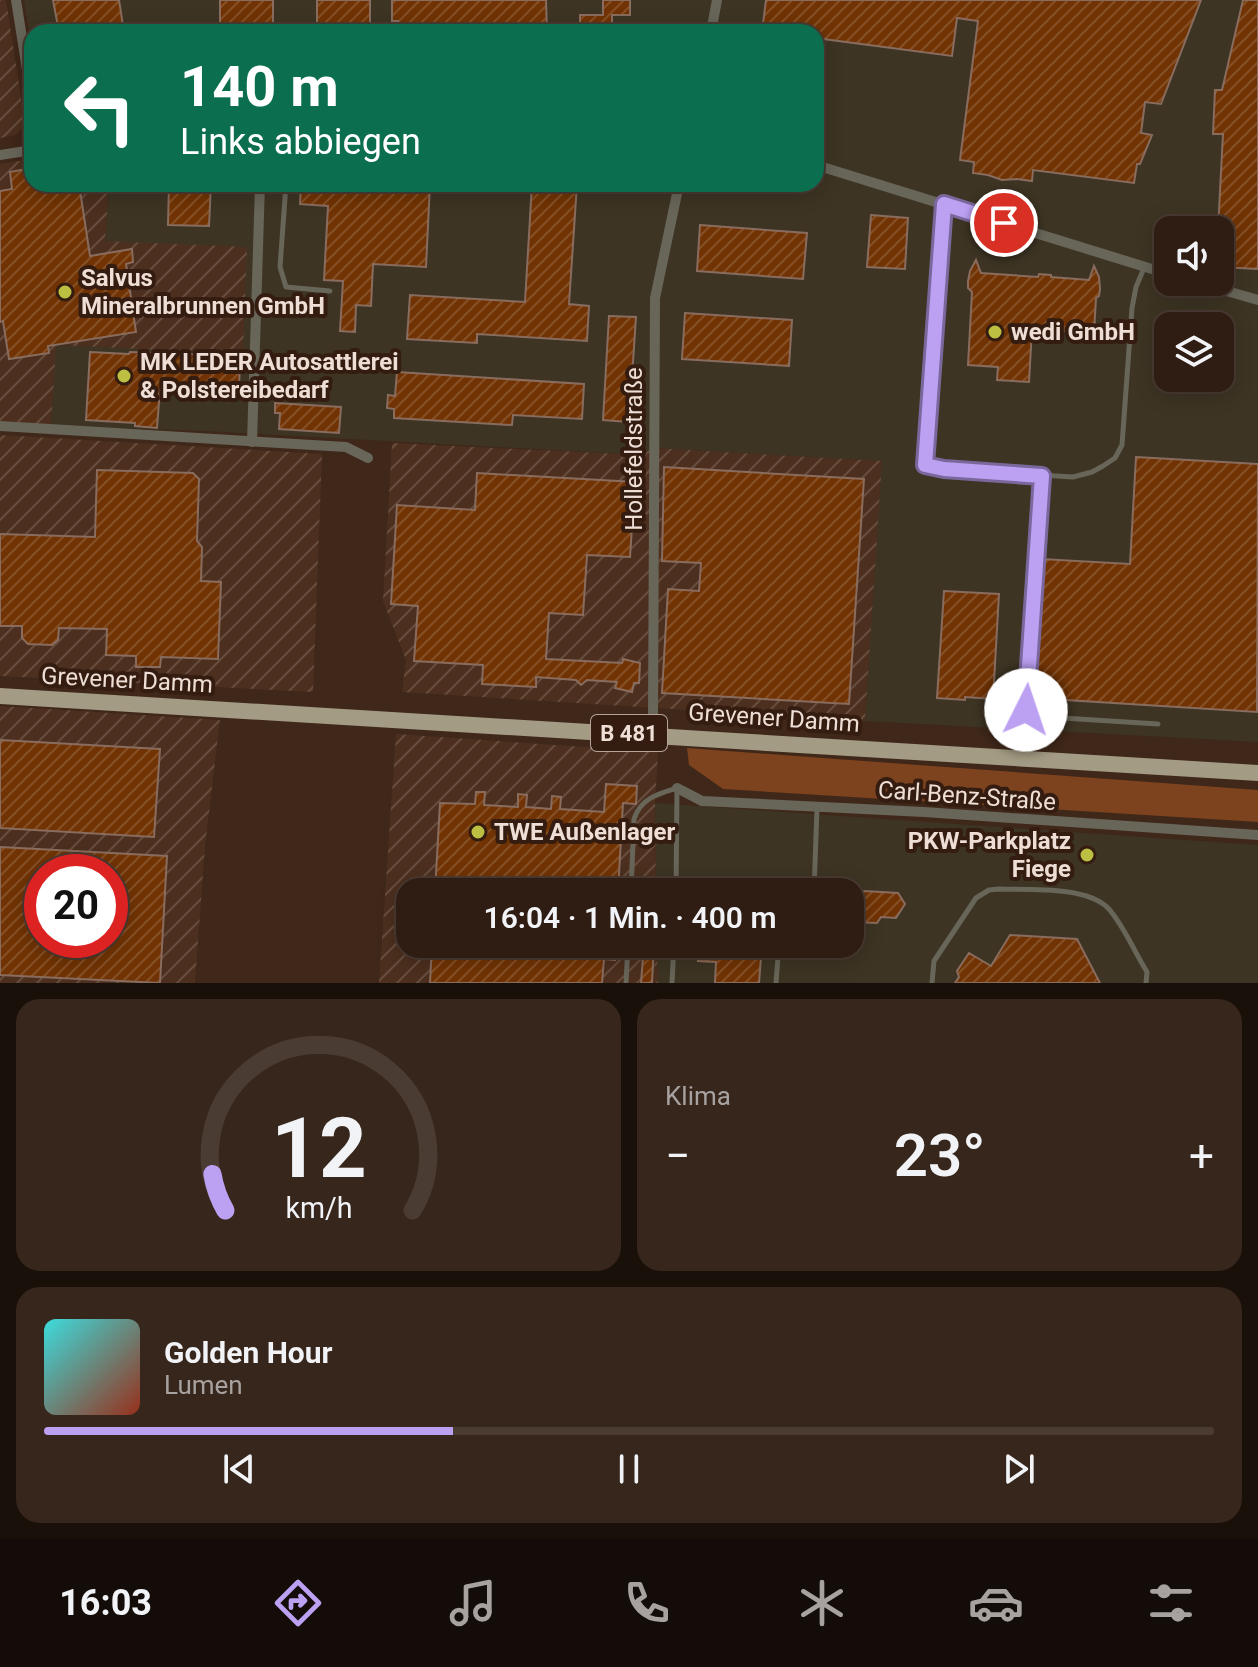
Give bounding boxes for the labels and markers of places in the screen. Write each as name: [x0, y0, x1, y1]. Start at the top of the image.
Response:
pin: [970, 189, 1038, 257]
place label: Salvus Mineralbrunnen GmbH: [81, 264, 325, 320]
marker: Salvus Mineralbrunnen GmbH: [56, 283, 74, 301]
place label: wedi GmbH: [1011, 318, 1135, 346]
marker: wedi GmbH: [986, 323, 1004, 341]
place label: MK LEDER Autosattlerei & Polstereibedarf: [140, 348, 399, 404]
marker: MK LEDER Autosattlerei & Polstereibedarf: [115, 367, 133, 385]
place label: TWE Außenlager: [494, 818, 675, 846]
marker: TWE Außenlager: [469, 823, 487, 841]
place label: PKW-Parkplatz Fiege: [908, 827, 1071, 883]
marker: PKW-Parkplatz Fiege: [1078, 846, 1096, 864]

